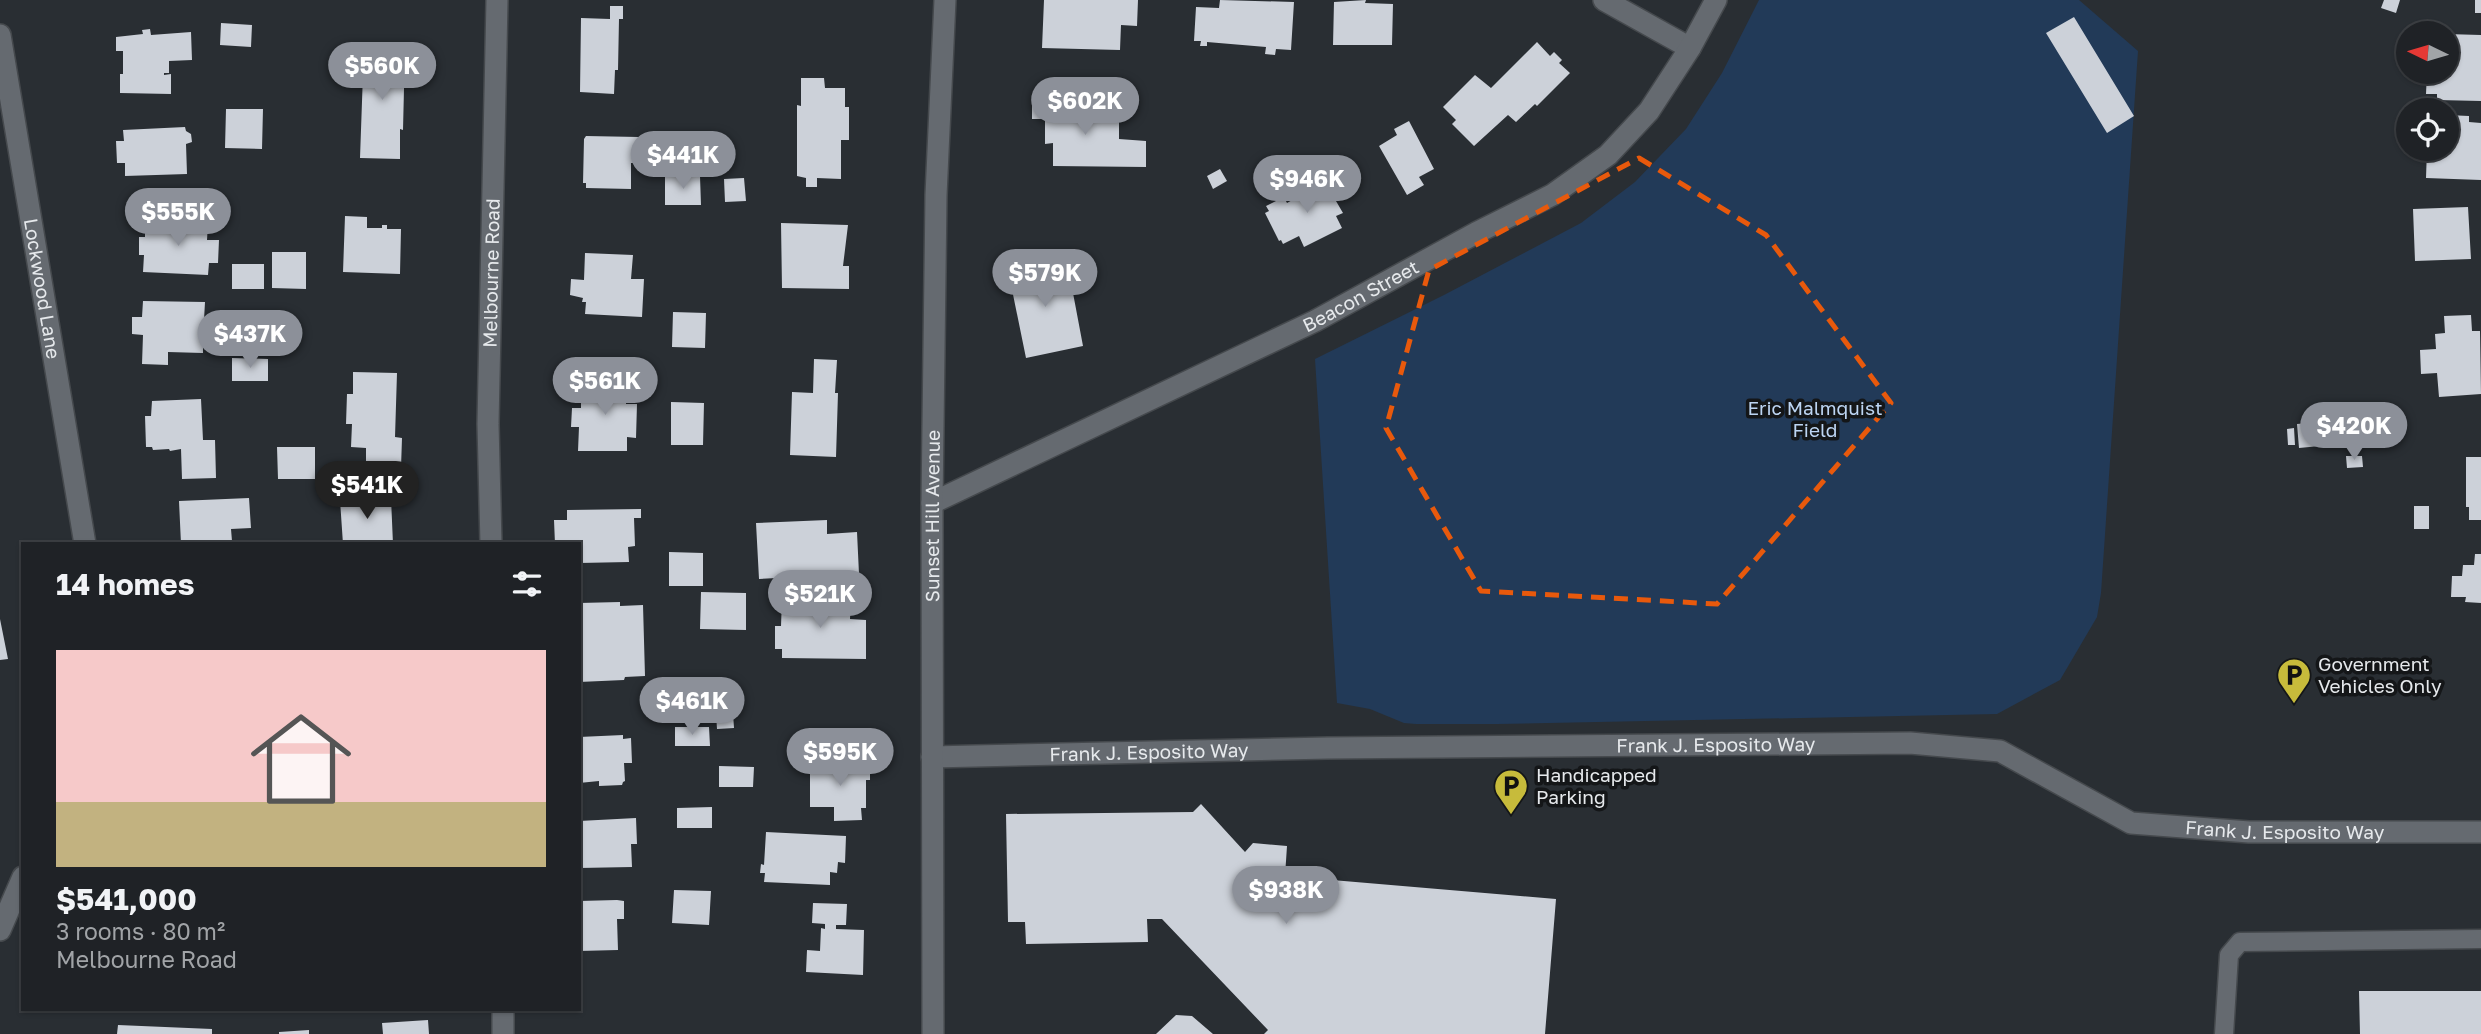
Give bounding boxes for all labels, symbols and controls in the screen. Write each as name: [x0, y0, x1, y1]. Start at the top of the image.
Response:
north arrow: [2396, 21, 2459, 84]
map controls: [2396, 21, 2459, 161]
pin: $560K: [333, 42, 431, 102]
text: $560K: [344, 51, 420, 79]
pin: $602K: [1036, 78, 1134, 137]
text: $602K: [1047, 86, 1123, 114]
button: locate: [2396, 98, 2459, 161]
pin: $441K: [634, 132, 732, 191]
text: $441K: [647, 140, 719, 168]
pin: $946K: [1258, 156, 1356, 215]
text: $946K: [1269, 164, 1345, 192]
pin: $555K: [129, 188, 227, 248]
text: $555K: [141, 197, 215, 225]
street label: Melbourne Road: [478, 198, 504, 348]
street label: Lockwood Lane: [20, 216, 66, 360]
pin: $579K: [996, 250, 1094, 309]
street label: Beacon Street: [1299, 255, 1422, 336]
text: $579K: [1008, 258, 1082, 286]
pin: $437K: [201, 310, 299, 370]
text: $437K: [213, 319, 287, 347]
pin: $561K: [556, 358, 654, 417]
text: $561K: [569, 366, 641, 394]
park label: Eric Malmquist Field: [1747, 396, 1883, 441]
pin: $420K: [2305, 402, 2403, 462]
text: $420K: [2316, 411, 2392, 439]
street label: Sunset Hill Avenue: [920, 430, 944, 602]
pin: $541K: [318, 462, 416, 521]
text: $541K: [331, 470, 403, 498]
icon: filters: [508, 565, 546, 603]
text: 14 homes: [56, 566, 195, 602]
pin: $521K: [771, 570, 869, 630]
text: $521K: [784, 579, 856, 607]
place label: Government Vehicles Only: [2318, 652, 2442, 697]
parking icon: Government Vehicles Only: [2275, 656, 2313, 705]
pin: $461K: [643, 678, 741, 737]
text: $461K: [656, 686, 728, 714]
icon: home: [238, 696, 364, 822]
pin: $595K: [791, 728, 889, 788]
street label: Frank J. Esposito Way: [1616, 732, 1816, 757]
text: $595K: [803, 737, 877, 765]
street label: Frank J. Esposito Way: [1049, 738, 1249, 765]
place label: Handicapped Parking: [1536, 763, 1657, 808]
parking icon: Handicapped Parking: [1492, 767, 1530, 816]
street label: Frank J. Esposito Way: [2184, 815, 2385, 843]
pin: $938K: [1237, 866, 1335, 926]
text: $938K: [1248, 875, 1324, 903]
text: $541,000: [56, 881, 197, 917]
text: 3 rooms · 80 m²: [56, 917, 225, 945]
text: Melbourne Road: [56, 945, 237, 973]

